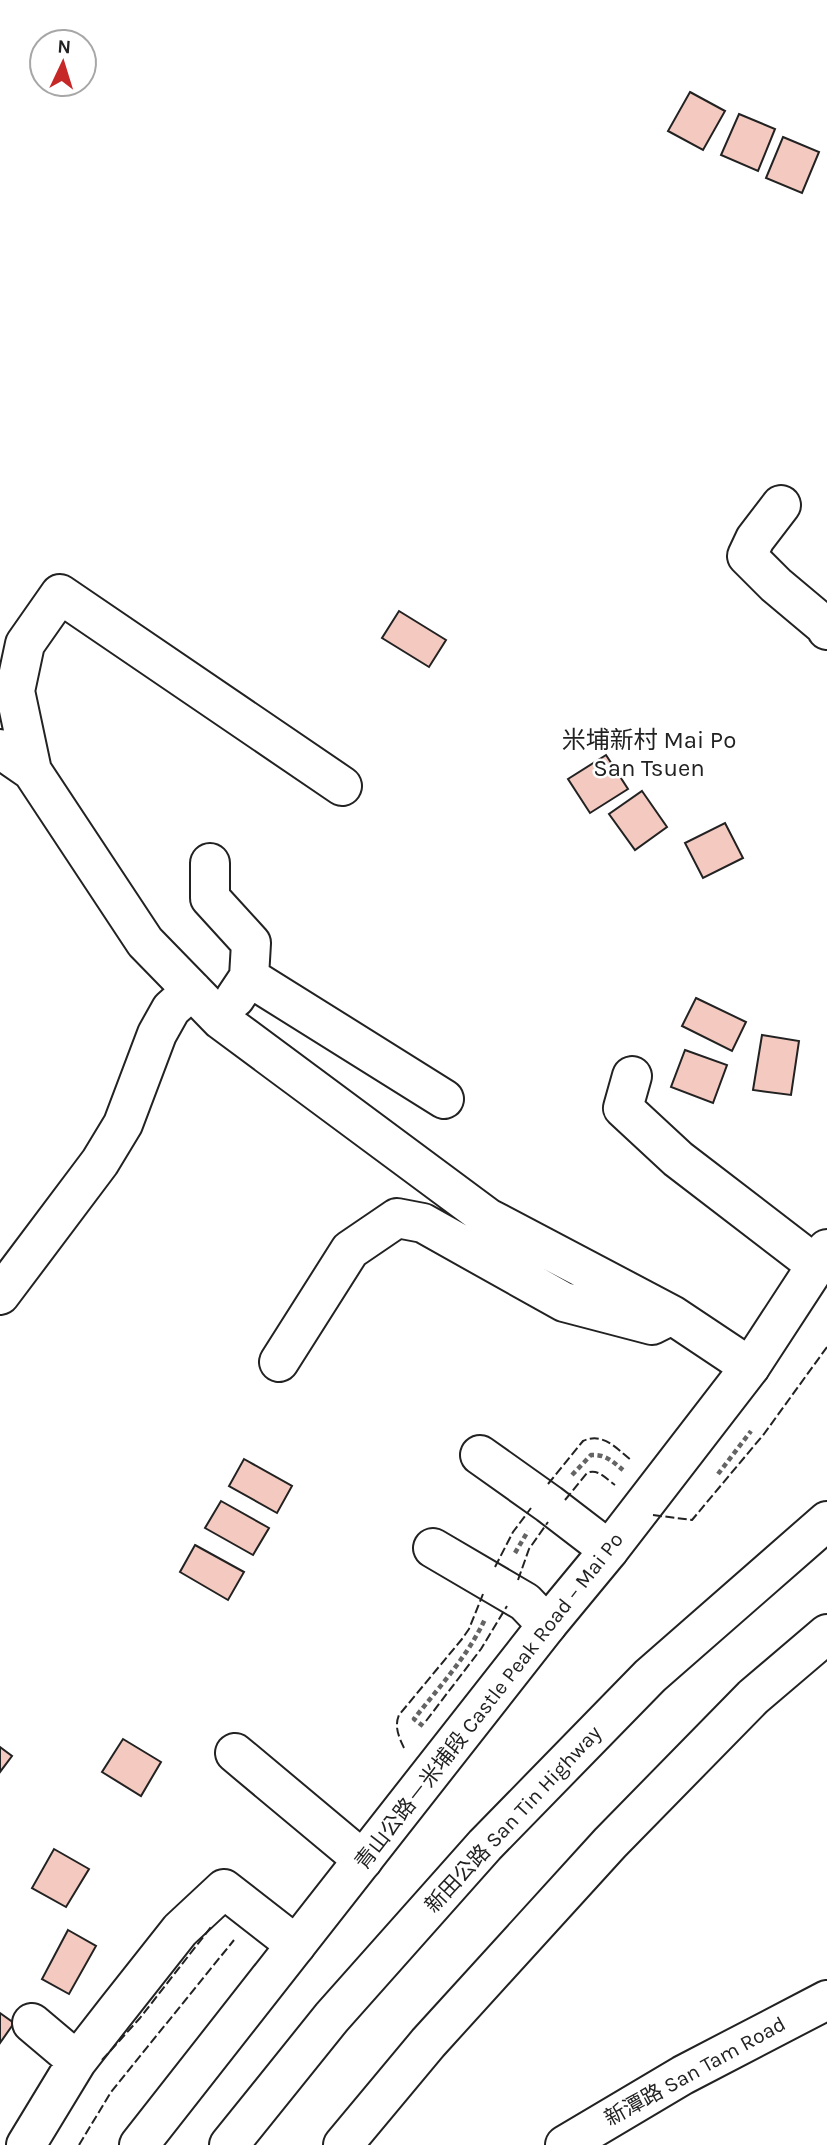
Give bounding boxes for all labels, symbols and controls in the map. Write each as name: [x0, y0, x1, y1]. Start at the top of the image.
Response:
north arrow: [28, 28, 98, 98]
text: N: [57, 36, 72, 58]
district label: 米埔新村 Mai Po San Tsuen: [562, 726, 736, 782]
street label: 青山公路－米埔段 Castle Peak Road – Mai Po: [350, 1528, 628, 1874]
street label: 新田公路 San Tin Highway: [420, 1720, 606, 1917]
street label: 新潭路 San Tam Road: [600, 2011, 790, 2131]

